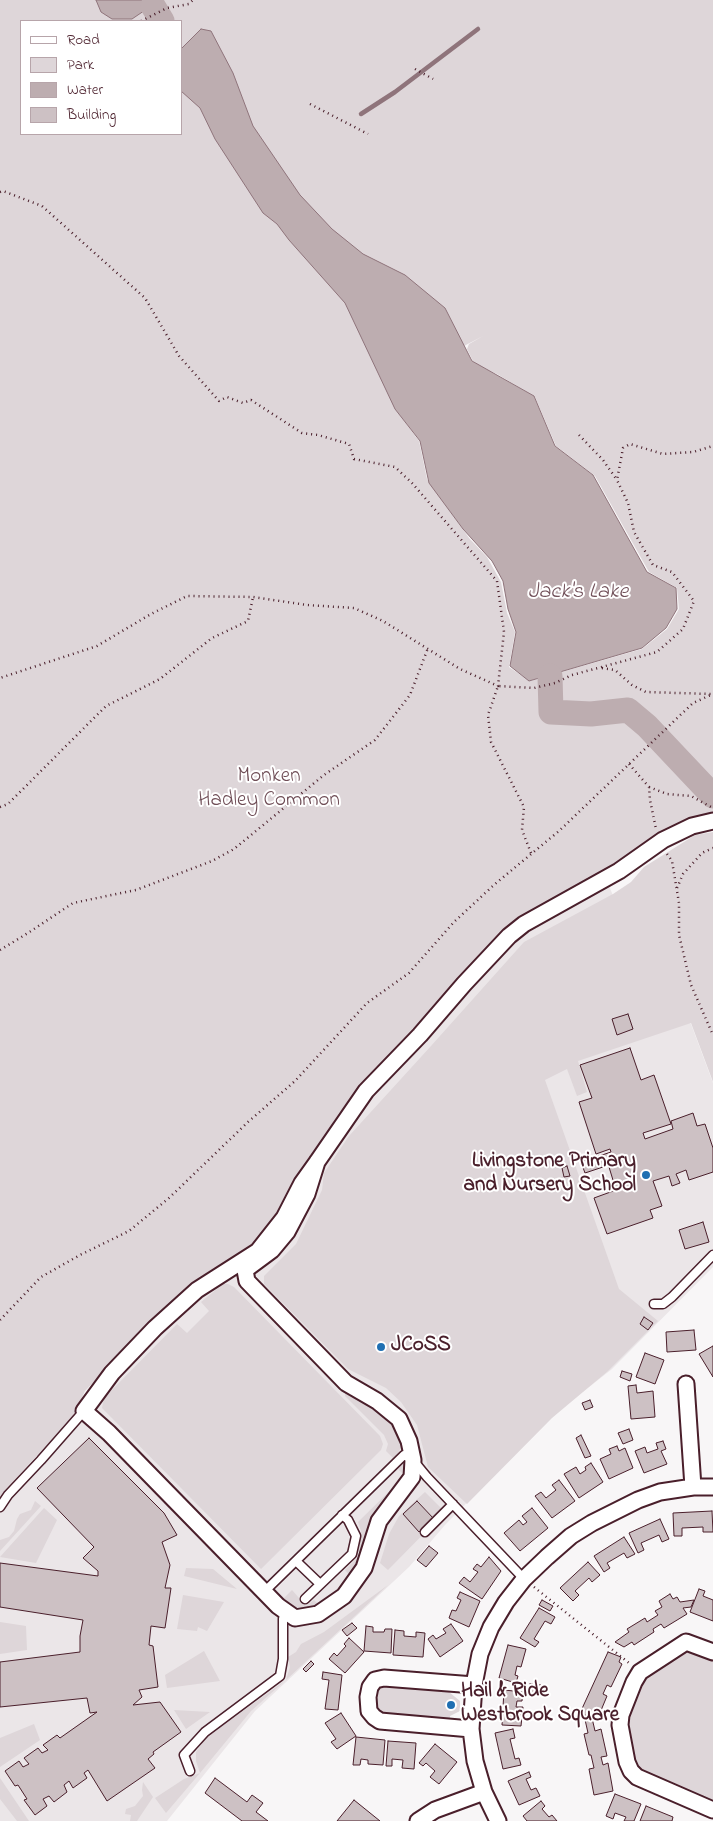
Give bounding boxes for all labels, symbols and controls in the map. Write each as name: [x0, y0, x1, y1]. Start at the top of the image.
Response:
legend: [20, 20, 182, 135]
text: Road: [67, 29, 100, 51]
text: Park: [67, 54, 94, 76]
text: Water: [67, 79, 103, 101]
text: Building: [67, 104, 116, 126]
water label: Jack's Lake: [528, 580, 628, 606]
park label: Monken Hadley Common: [198, 765, 340, 815]
place label: Livingstone Primary and Nursery School: [464, 1150, 636, 1200]
marker: Livingstone Primary and Nursery School: [640, 1169, 652, 1181]
place label: JCoSS: [391, 1334, 451, 1360]
marker: JCoSS: [375, 1341, 387, 1353]
place label: Hail & Ride Westbrook Square: [461, 1680, 619, 1730]
marker: Hail & Ride Westbrook Square: [445, 1699, 457, 1711]

